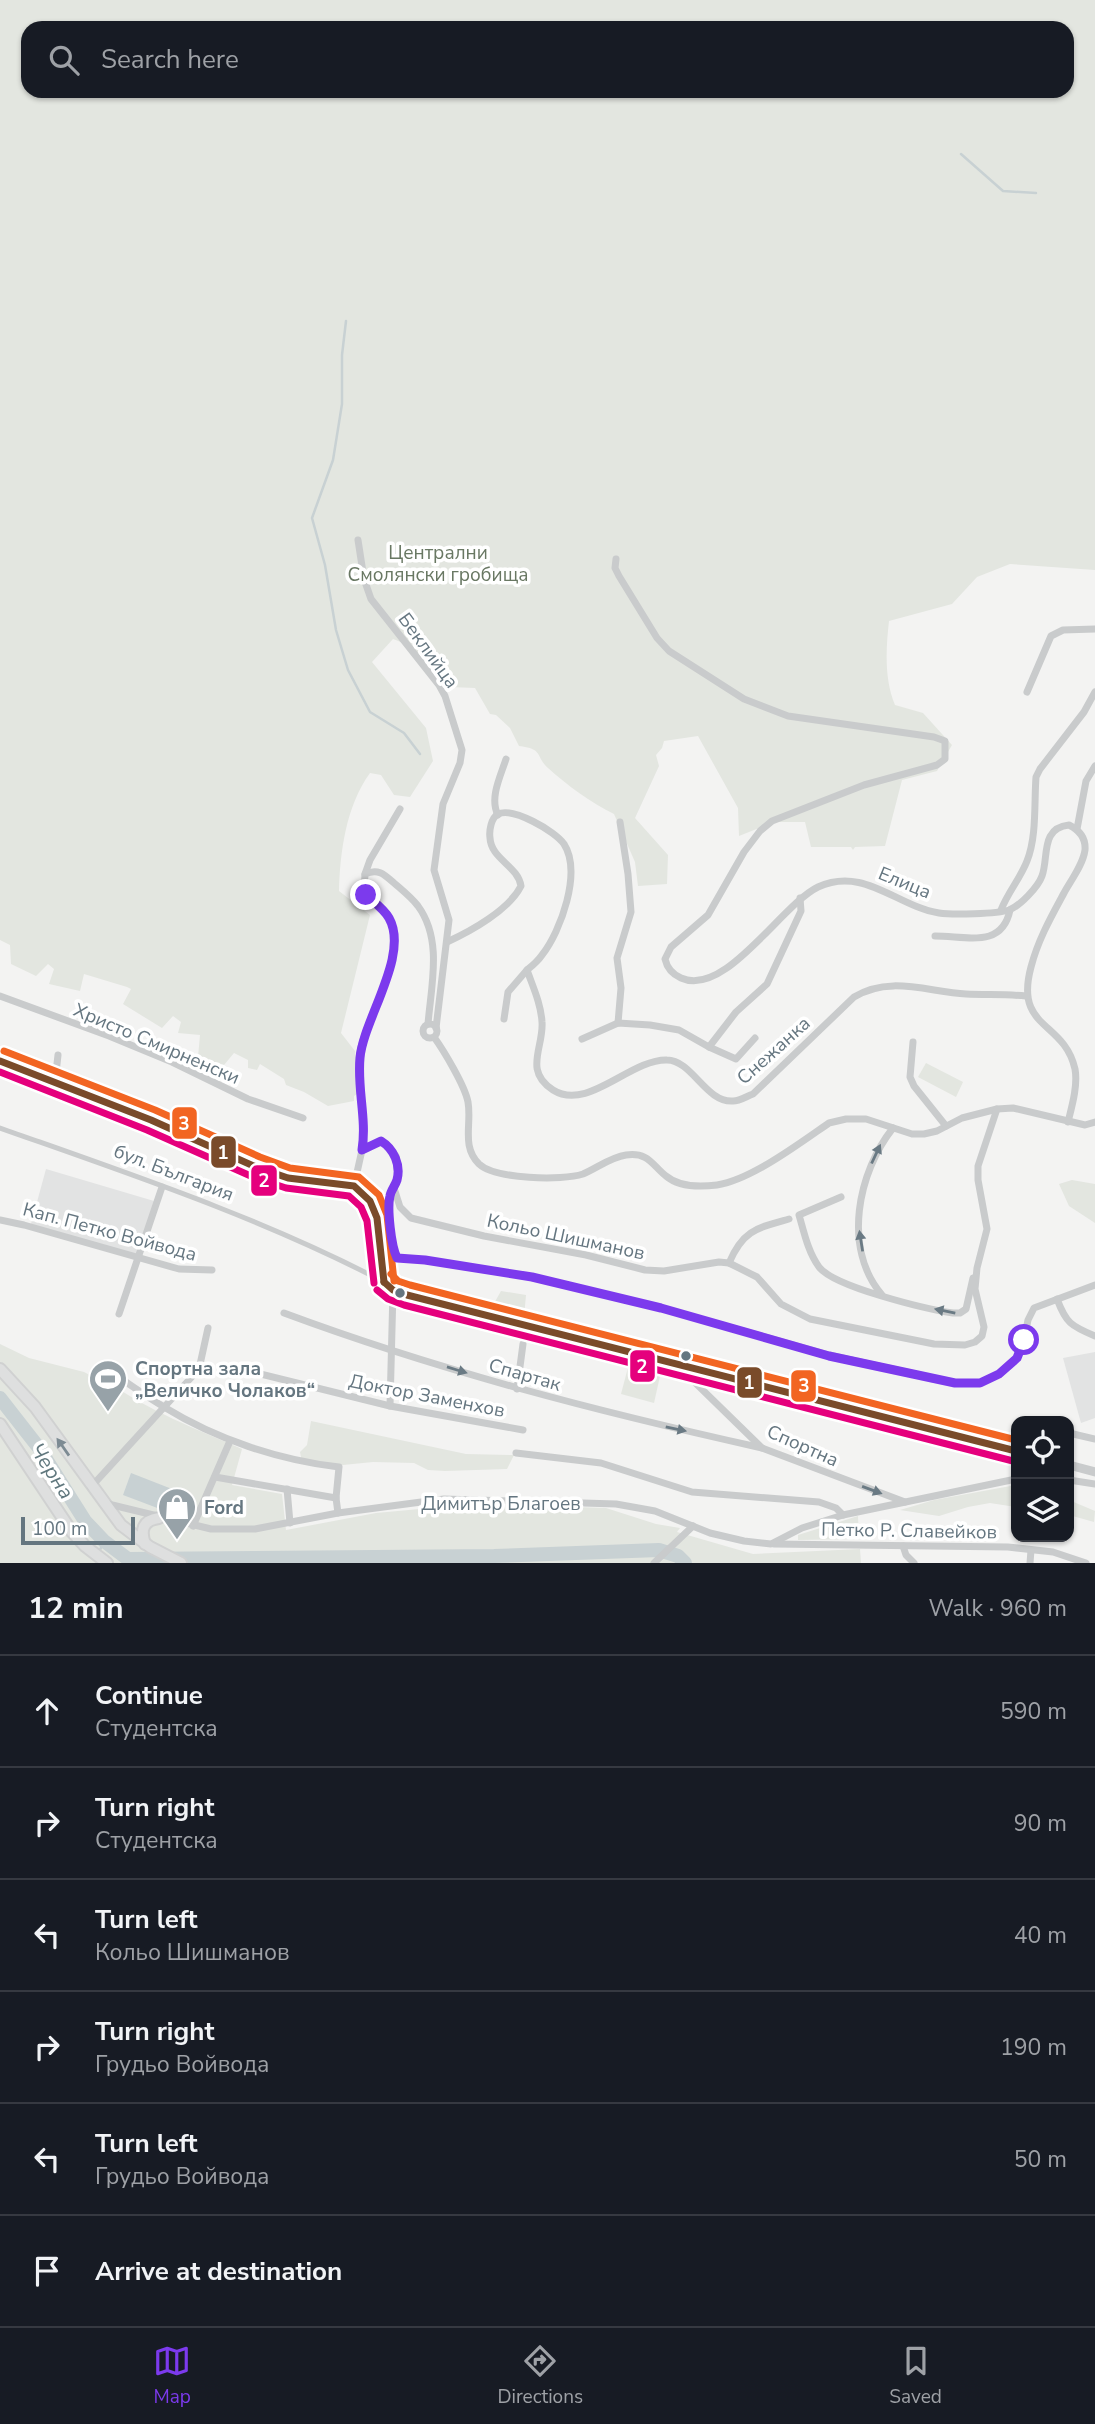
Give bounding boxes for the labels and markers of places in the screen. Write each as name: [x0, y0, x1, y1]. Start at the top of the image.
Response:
unlabelled marker: [393, 1286, 407, 1300]
unlabelled marker: [679, 1349, 693, 1363]
place label: Спортна зала „Величко Чолаков“: [135, 1356, 315, 1404]
sports icon: Спортна зала „Величко Чолаков“: [87, 1358, 129, 1413]
shop icon: Ford: [156, 1486, 198, 1541]
place label: Ford: [204, 1495, 244, 1521]

